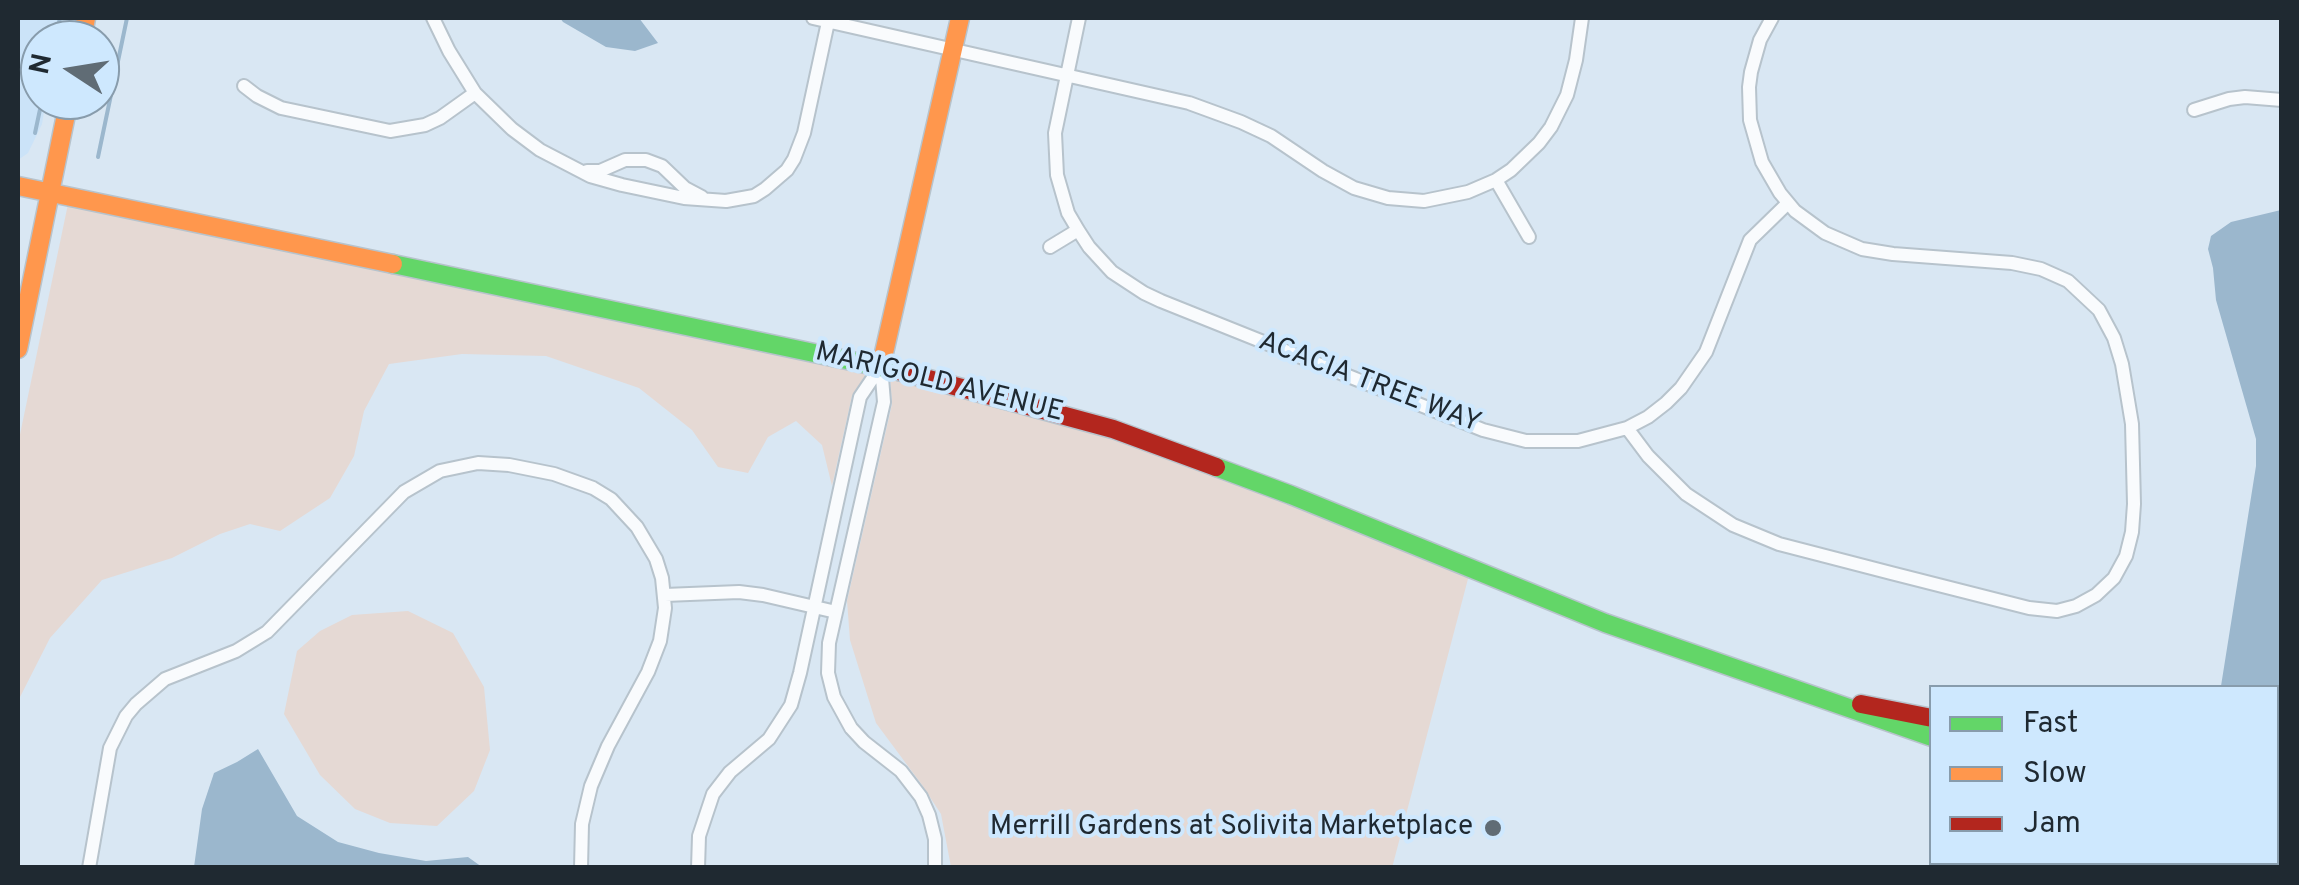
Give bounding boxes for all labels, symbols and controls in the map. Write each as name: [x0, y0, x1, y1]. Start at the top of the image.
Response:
north arrow: [20, 20, 120, 120]
text: N: [23, 51, 62, 78]
street label: ACACIA TREE WAY: [1253, 326, 1485, 442]
street label: MARIGOLD AVENUE: [811, 337, 1067, 431]
legend: [1929, 685, 2279, 865]
text: Fast: [2023, 706, 2078, 743]
text: Slow: [2023, 756, 2087, 793]
text: Jam: [2023, 806, 2081, 843]
place label: Merrill Gardens at Solivita Marketplace: [990, 811, 1473, 845]
marker: Merrill Gardens at Solivita Marketplace: [1482, 817, 1504, 839]

